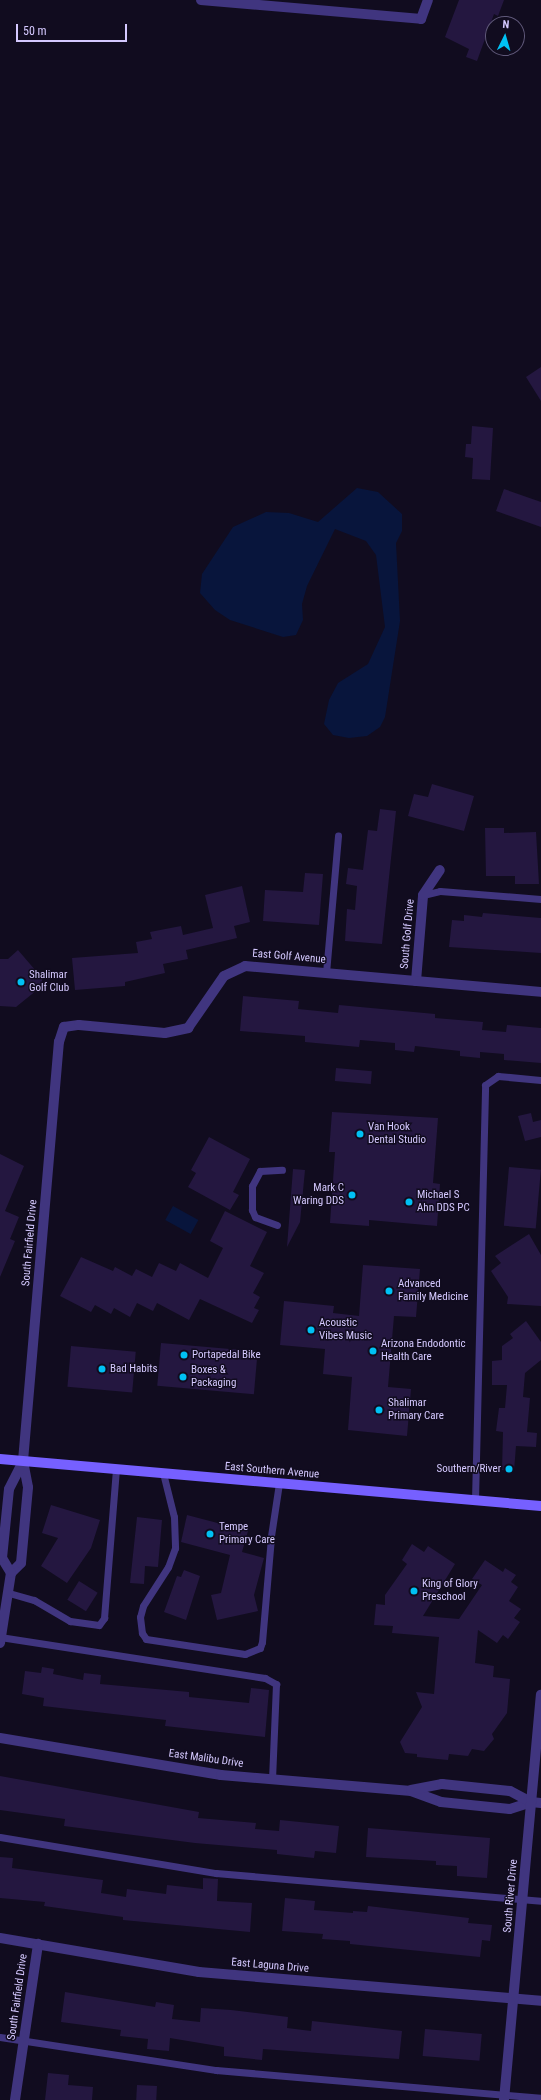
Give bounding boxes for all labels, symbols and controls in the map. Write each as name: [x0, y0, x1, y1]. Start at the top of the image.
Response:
scale bar: [18, 16, 129, 42]
north arrow: [485, 16, 525, 56]
text: N: [502, 18, 510, 31]
text: 50 m: [23, 24, 47, 38]
street label: South Golf Drive: [398, 898, 418, 970]
street label: East Golf Avenue: [252, 947, 326, 967]
place label: Shalimar Golf Club: [29, 969, 69, 995]
marker: Shalimar Golf Club: [16, 977, 26, 987]
place label: Van Hook Dental Studio: [368, 1121, 426, 1147]
marker: Van Hook Dental Studio: [355, 1129, 365, 1139]
place label: Mark C Waring DDS: [293, 1182, 344, 1208]
place label: Michael S Ahn DDS PC: [417, 1189, 470, 1215]
marker: Mark C Waring DDS: [347, 1190, 357, 1200]
marker: Michael S Ahn DDS PC: [404, 1197, 414, 1207]
street label: South Fairfield Drive: [20, 1199, 40, 1287]
place label: Advanced Family Medicine: [398, 1278, 468, 1304]
marker: Advanced Family Medicine: [383, 1285, 395, 1297]
place label: Acoustic Vibes Music: [319, 1317, 372, 1343]
marker: Acoustic Vibes Music: [306, 1325, 316, 1335]
place label: Arizona Endodontic Health Care: [381, 1338, 466, 1364]
marker: Arizona Endodontic Health Care: [368, 1346, 378, 1356]
place label: Portapedal Bike: [192, 1348, 261, 1362]
marker: Portapedal Bike: [179, 1350, 189, 1360]
place label: Bad Habits: [110, 1362, 158, 1376]
marker: Bad Habits: [97, 1364, 107, 1374]
place label: Boxes & Packaging: [191, 1364, 236, 1390]
marker: Boxes & Packaging: [178, 1372, 188, 1382]
place label: Shalimar Primary Care: [388, 1397, 444, 1423]
marker: Shalimar Primary Care: [373, 1404, 385, 1416]
street label: East Southern Avenue: [224, 1460, 320, 1482]
place label: Southern/River: [436, 1462, 501, 1476]
marker: Southern/River: [504, 1464, 514, 1474]
place label: Tempe Primary Care: [219, 1521, 275, 1547]
marker: Tempe Primary Care: [204, 1528, 216, 1540]
place label: King of Glory Preschool: [422, 1578, 478, 1604]
marker: King of Glory Preschool: [409, 1586, 419, 1596]
street label: East Malibu Drive: [168, 1747, 244, 1771]
street label: South River Drive: [501, 1859, 521, 1933]
street label: South Fairfield Drive: [5, 1953, 31, 2041]
street label: East Laguna Drive: [231, 1956, 309, 1976]

